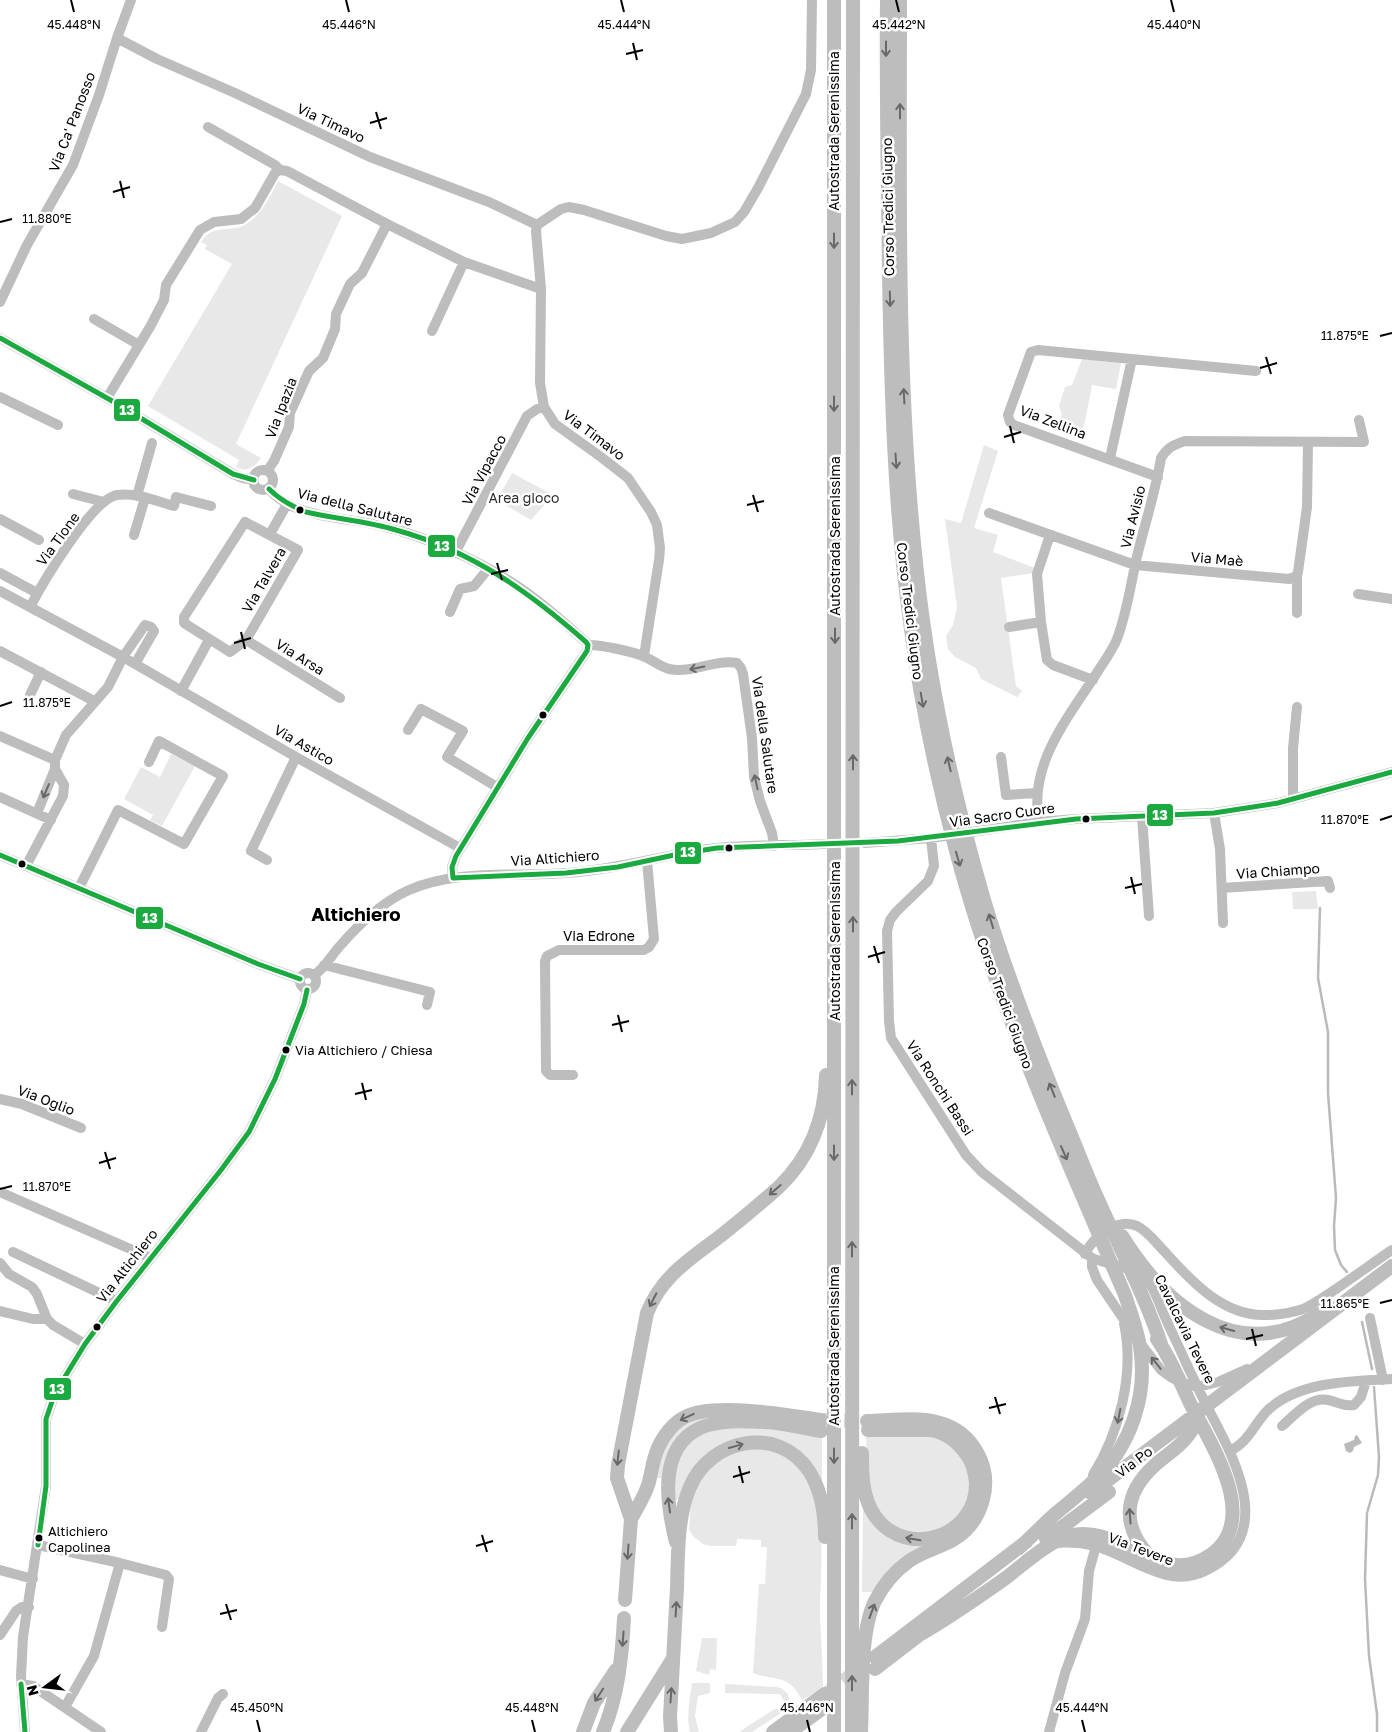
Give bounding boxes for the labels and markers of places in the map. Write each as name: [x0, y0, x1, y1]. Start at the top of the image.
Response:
unlabelled marker: [295, 505, 305, 515]
unlabelled marker: [538, 710, 548, 720]
unlabelled marker: [1081, 814, 1091, 824]
unlabelled marker: [724, 843, 734, 853]
unlabelled marker: [17, 859, 27, 869]
place label: Via Altichiero / Chiesa: [295, 1042, 433, 1058]
marker: Via Altichiero / Chiesa: [281, 1045, 291, 1055]
unlabelled marker: [92, 1322, 102, 1332]
place label: Altichiero Capolinea: [48, 1523, 111, 1555]
marker: Altichiero Capolinea: [34, 1533, 44, 1543]

